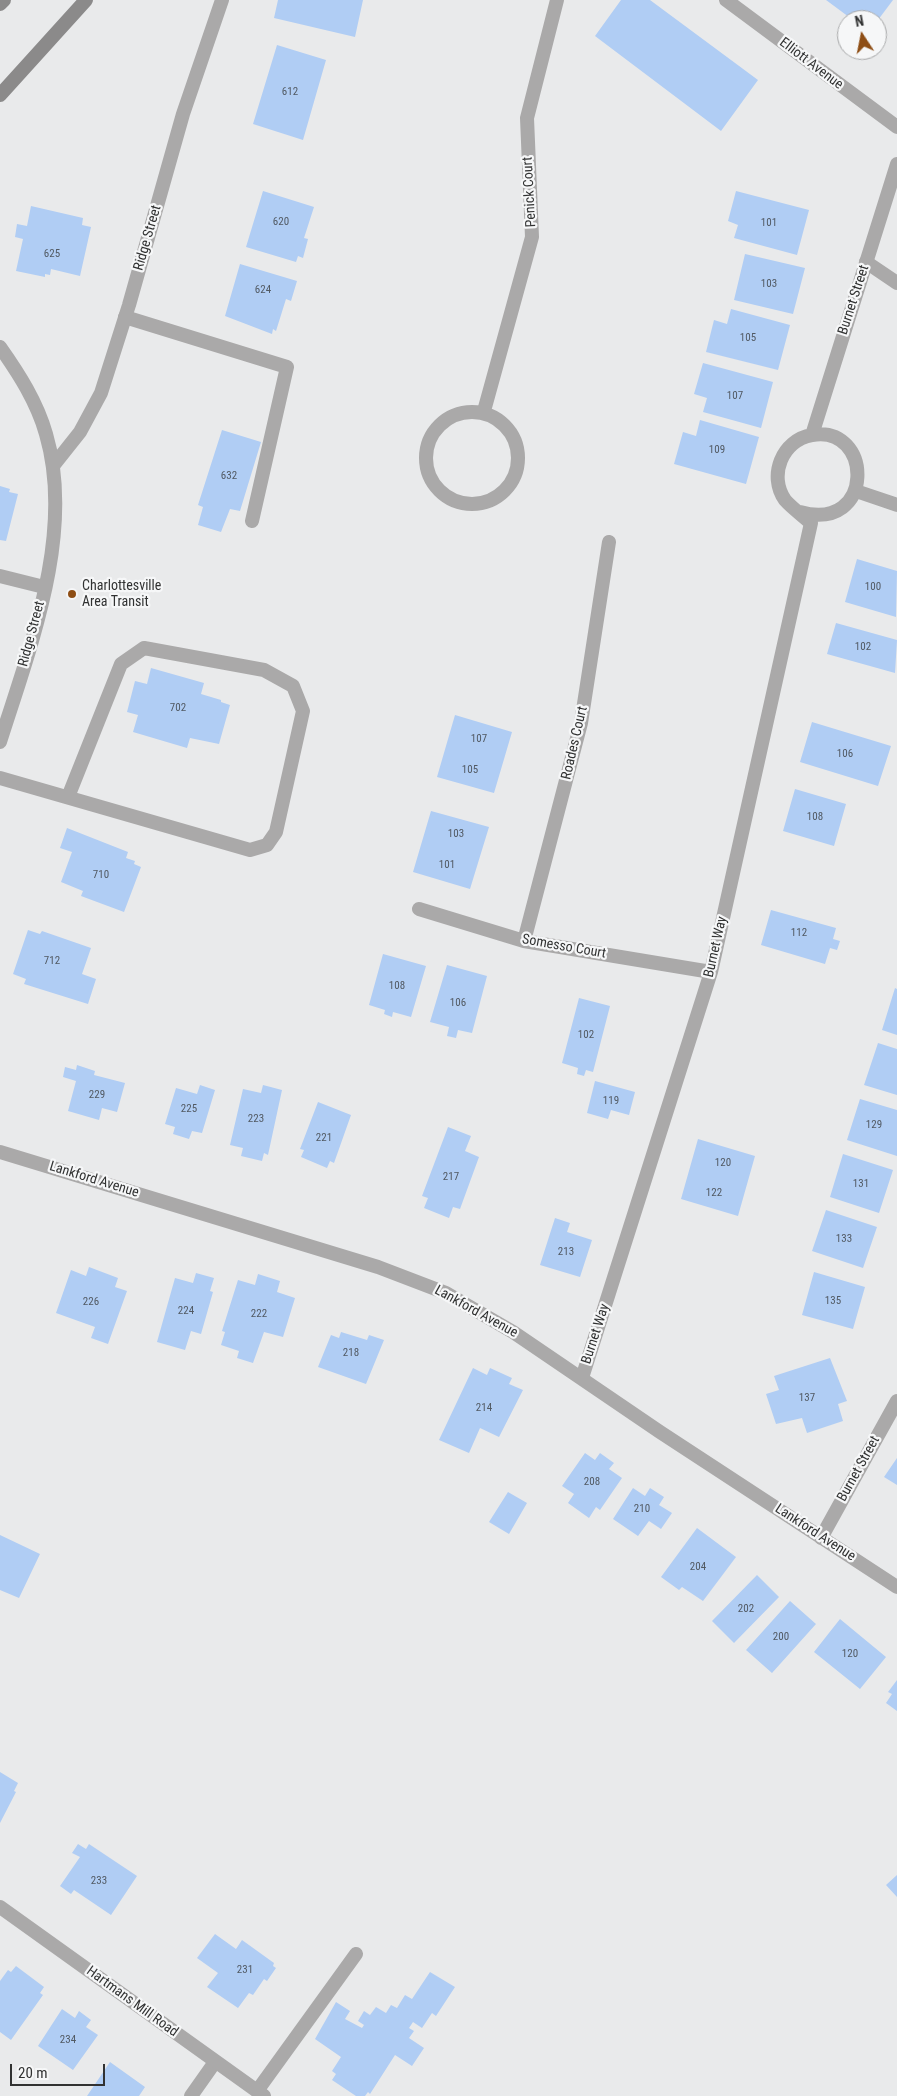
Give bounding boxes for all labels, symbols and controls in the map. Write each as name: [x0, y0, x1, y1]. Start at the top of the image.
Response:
north arrow: [837, 10, 887, 60]
text: N: [854, 13, 865, 30]
street label: Elliott Avenue: [776, 35, 846, 93]
house number: 612: [282, 85, 298, 99]
street label: Penick Court: [520, 156, 540, 228]
street label: Ridge Street: [131, 203, 165, 273]
house number: 620: [273, 215, 289, 229]
house number: 101: [761, 216, 777, 230]
house number: 625: [44, 247, 60, 261]
street label: Burnet Street: [835, 263, 873, 337]
house number: 103: [761, 277, 777, 291]
house number: 624: [255, 283, 271, 297]
house number: 105: [740, 331, 756, 345]
house number: 107: [727, 389, 743, 403]
house number: 109: [709, 443, 725, 457]
house number: 632: [221, 469, 237, 483]
place label: Charlottesville Area Transit: [82, 578, 161, 610]
house number: 100: [865, 580, 881, 594]
marker: Charlottesville Area Transit: [66, 588, 78, 600]
street label: Ridge Street: [15, 599, 49, 669]
house number: 102: [855, 640, 871, 654]
house number: 702: [170, 701, 186, 715]
street label: Roades Court: [558, 705, 592, 781]
house number: 107: [471, 732, 487, 746]
house number: 106: [837, 747, 853, 761]
house number: 105: [462, 763, 478, 777]
house number: 108: [807, 810, 823, 824]
house number: 103: [448, 827, 464, 841]
house number: 101: [439, 858, 455, 872]
house number: 710: [93, 868, 109, 882]
street label: Burnet Way: [701, 915, 731, 979]
house number: 112: [791, 926, 807, 940]
street label: Somesso Court: [521, 931, 607, 963]
house number: 712: [44, 954, 60, 968]
house number: 108: [389, 979, 405, 993]
house number: 106: [450, 996, 466, 1010]
house number: 102: [578, 1028, 594, 1042]
house number: 229: [89, 1088, 105, 1102]
house number: 119: [603, 1094, 619, 1108]
house number: 225: [181, 1102, 197, 1116]
house number: 223: [248, 1112, 264, 1126]
house number: 129: [866, 1118, 882, 1132]
house number: 221: [316, 1131, 332, 1145]
house number: 120: [715, 1156, 731, 1170]
street label: Lankford Avenue: [47, 1158, 141, 1202]
house number: 217: [443, 1170, 459, 1184]
house number: 131: [853, 1177, 869, 1191]
house number: 122: [706, 1186, 722, 1200]
house number: 133: [836, 1232, 852, 1246]
house number: 213: [558, 1245, 574, 1259]
street label: Lankford Avenue: [431, 1282, 521, 1342]
house number: 135: [825, 1294, 841, 1308]
house number: 226: [83, 1295, 99, 1309]
street label: Burnet Way: [578, 1302, 614, 1366]
house number: 224: [178, 1304, 194, 1318]
house number: 222: [251, 1307, 267, 1321]
house number: 218: [343, 1346, 359, 1360]
house number: 137: [799, 1391, 815, 1405]
house number: 214: [476, 1401, 492, 1415]
street label: Burnet Street: [834, 1433, 884, 1505]
house number: 208: [584, 1475, 600, 1489]
street label: Lankford Avenue: [772, 1501, 858, 1565]
house number: 210: [634, 1502, 650, 1516]
house number: 204: [690, 1560, 706, 1574]
house number: 202: [738, 1602, 754, 1616]
house number: 200: [773, 1630, 789, 1644]
house number: 120: [842, 1647, 858, 1661]
house number: 233: [91, 1874, 107, 1888]
street label: Hartmans Mill Road: [83, 1963, 181, 2041]
house number: 231: [237, 1963, 253, 1977]
house number: 234: [60, 2033, 76, 2047]
scale bar: [12, 2054, 108, 2086]
text: 20 m: [18, 2064, 48, 2082]

